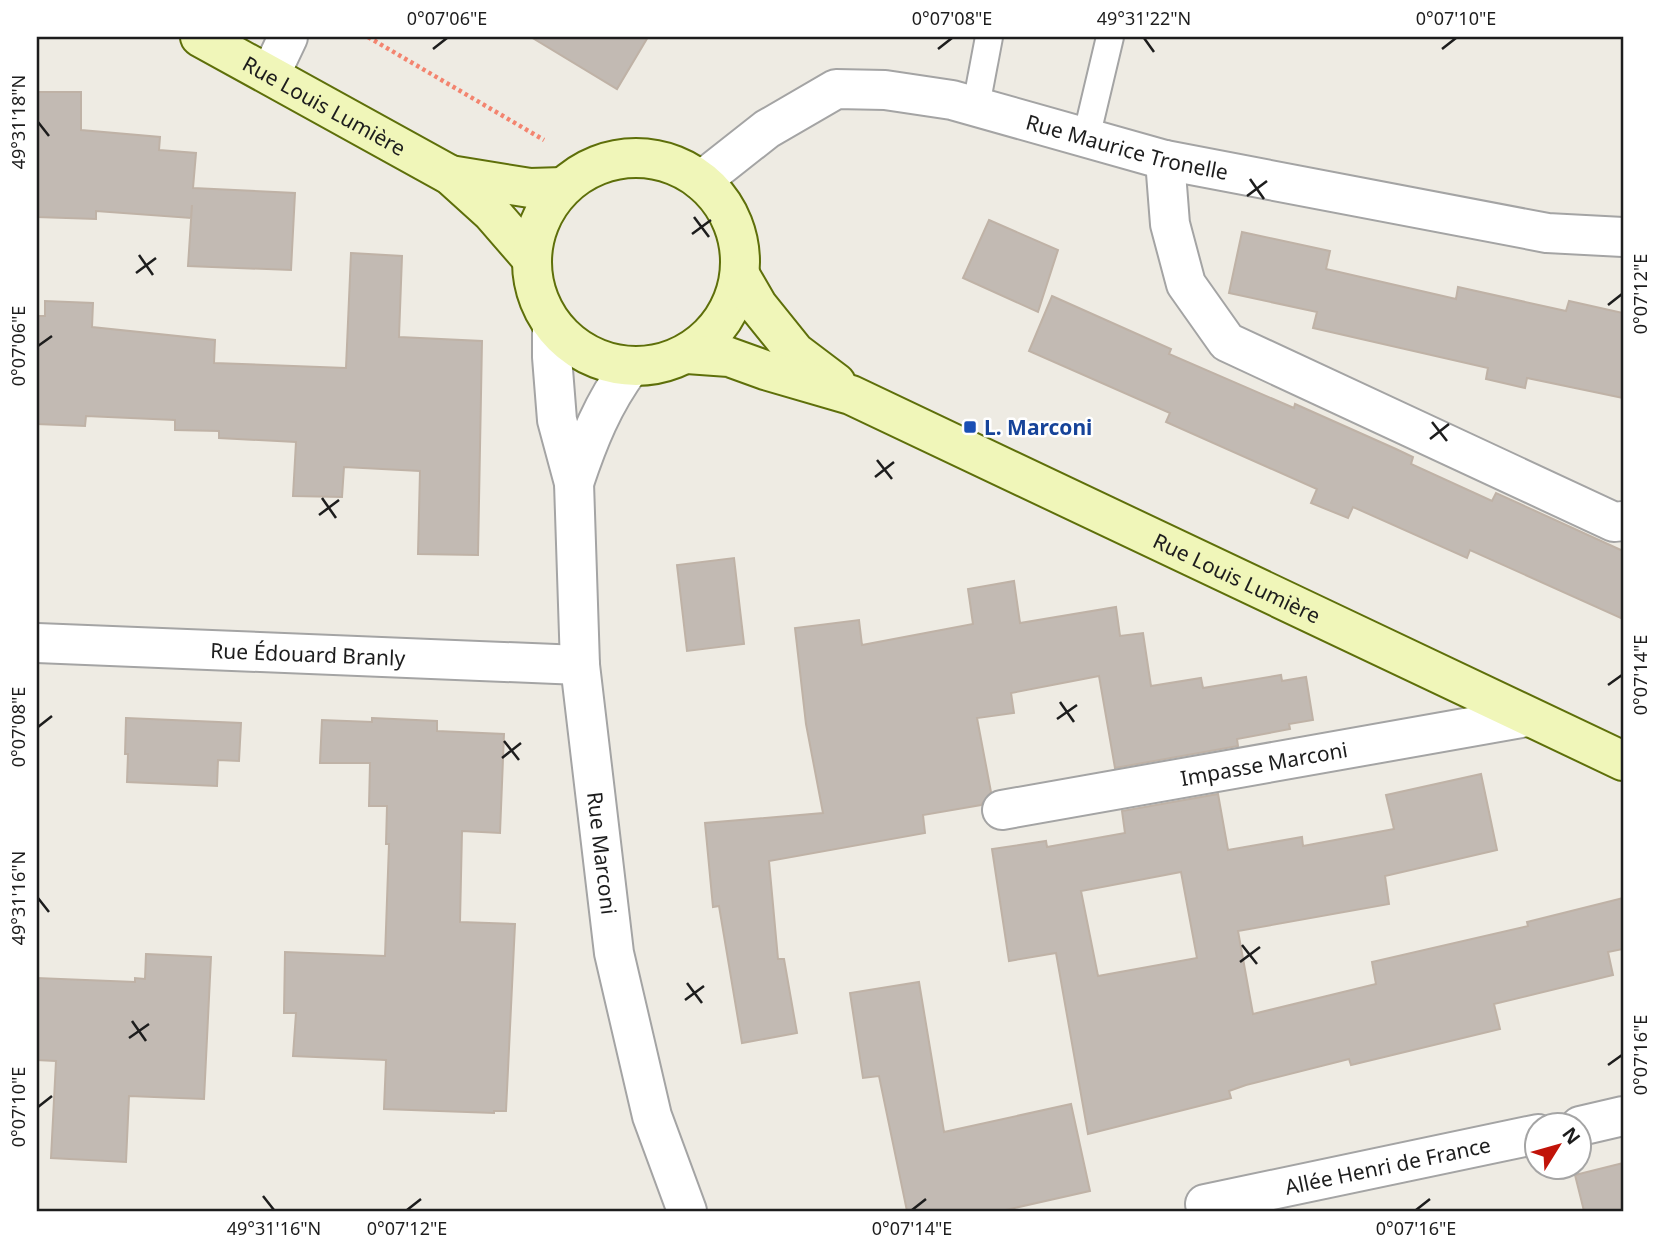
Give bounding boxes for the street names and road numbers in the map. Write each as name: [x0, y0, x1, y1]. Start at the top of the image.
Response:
street label: Rue Louis Lumière: [238, 49, 411, 162]
street label: Rue Maurice Tronelle: [1023, 108, 1231, 186]
street label: Rue Louis Lumière: [1149, 526, 1325, 630]
street label: Rue Édouard Branly: [210, 636, 406, 672]
street label: Impasse Marconi: [1178, 735, 1350, 792]
street label: Rue Marconi: [581, 790, 623, 916]
street label: Allée Henri de France: [1282, 1130, 1493, 1201]

